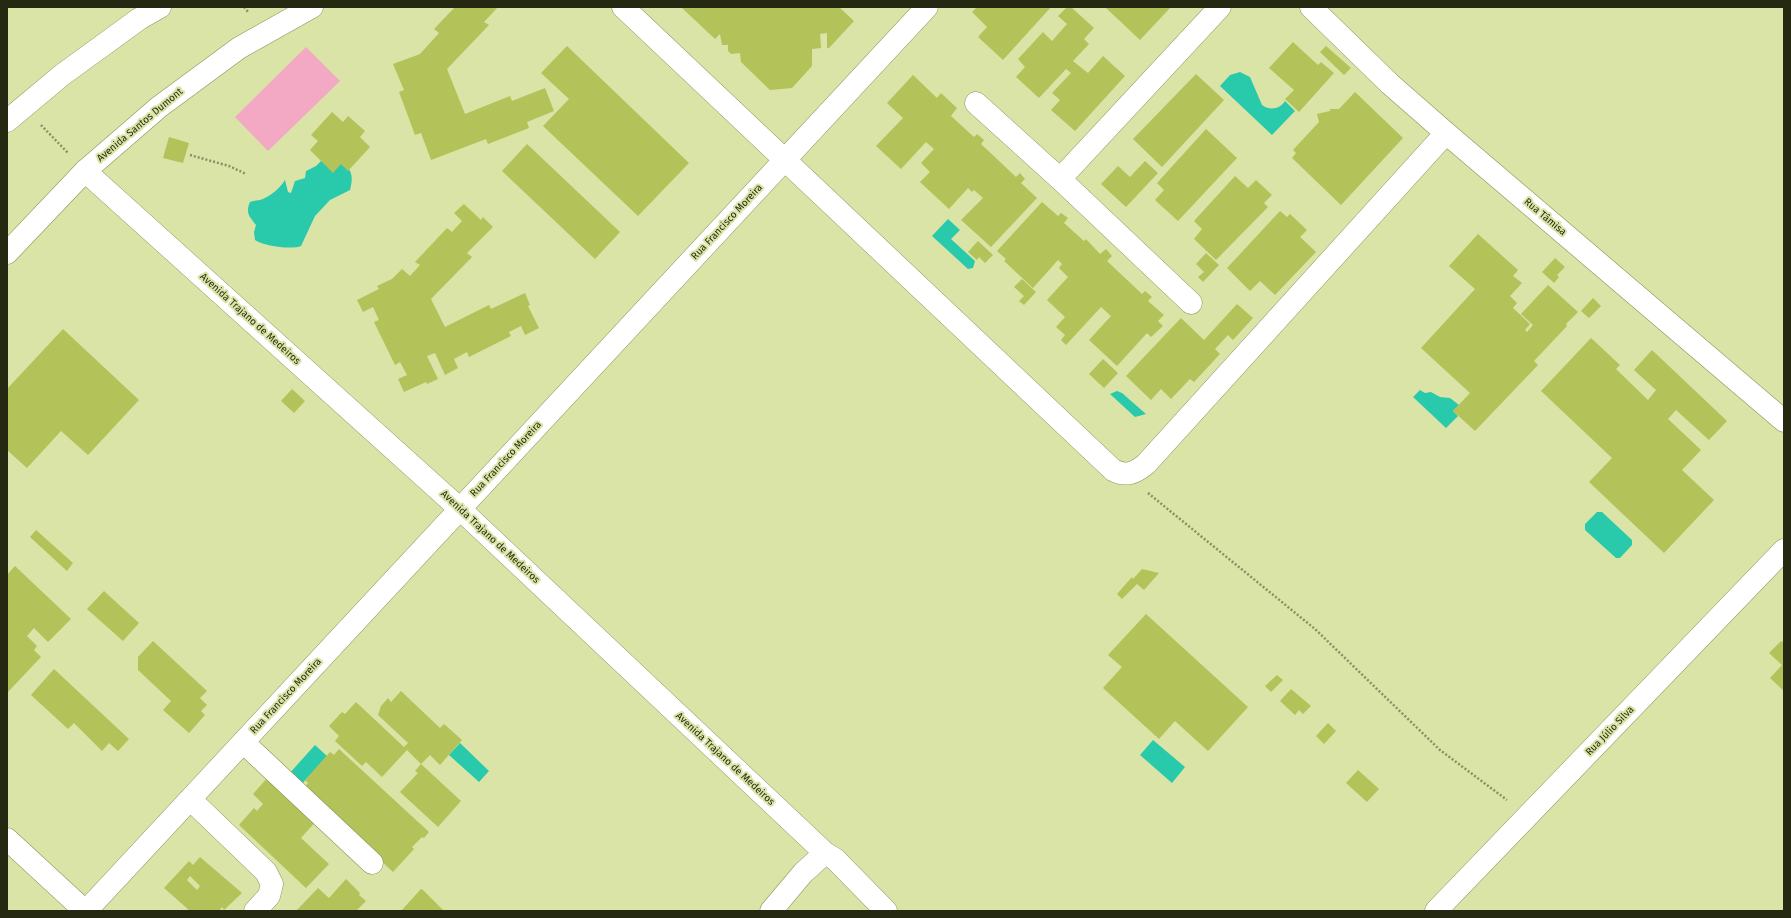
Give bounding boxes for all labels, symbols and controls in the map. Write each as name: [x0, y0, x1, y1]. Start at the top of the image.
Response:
street label: Avenida Santos Dumont: [95, 86, 185, 164]
street label: Rua Francisco Moreira: [689, 182, 765, 262]
street label: Rua Tâmisa: [1521, 196, 1569, 238]
street label: Avenida Trajano de Medeiros: [197, 271, 303, 367]
street label: Rua Francisco Moreira: [468, 419, 544, 499]
street label: Avenida Trajano de Medeiros: [438, 488, 542, 586]
street label: Rua Francisco Moreira: [248, 656, 324, 736]
street label: Rua Júlio Silva: [1583, 704, 1637, 758]
street label: Avenida Trajano de Medeiros: [673, 710, 777, 808]

